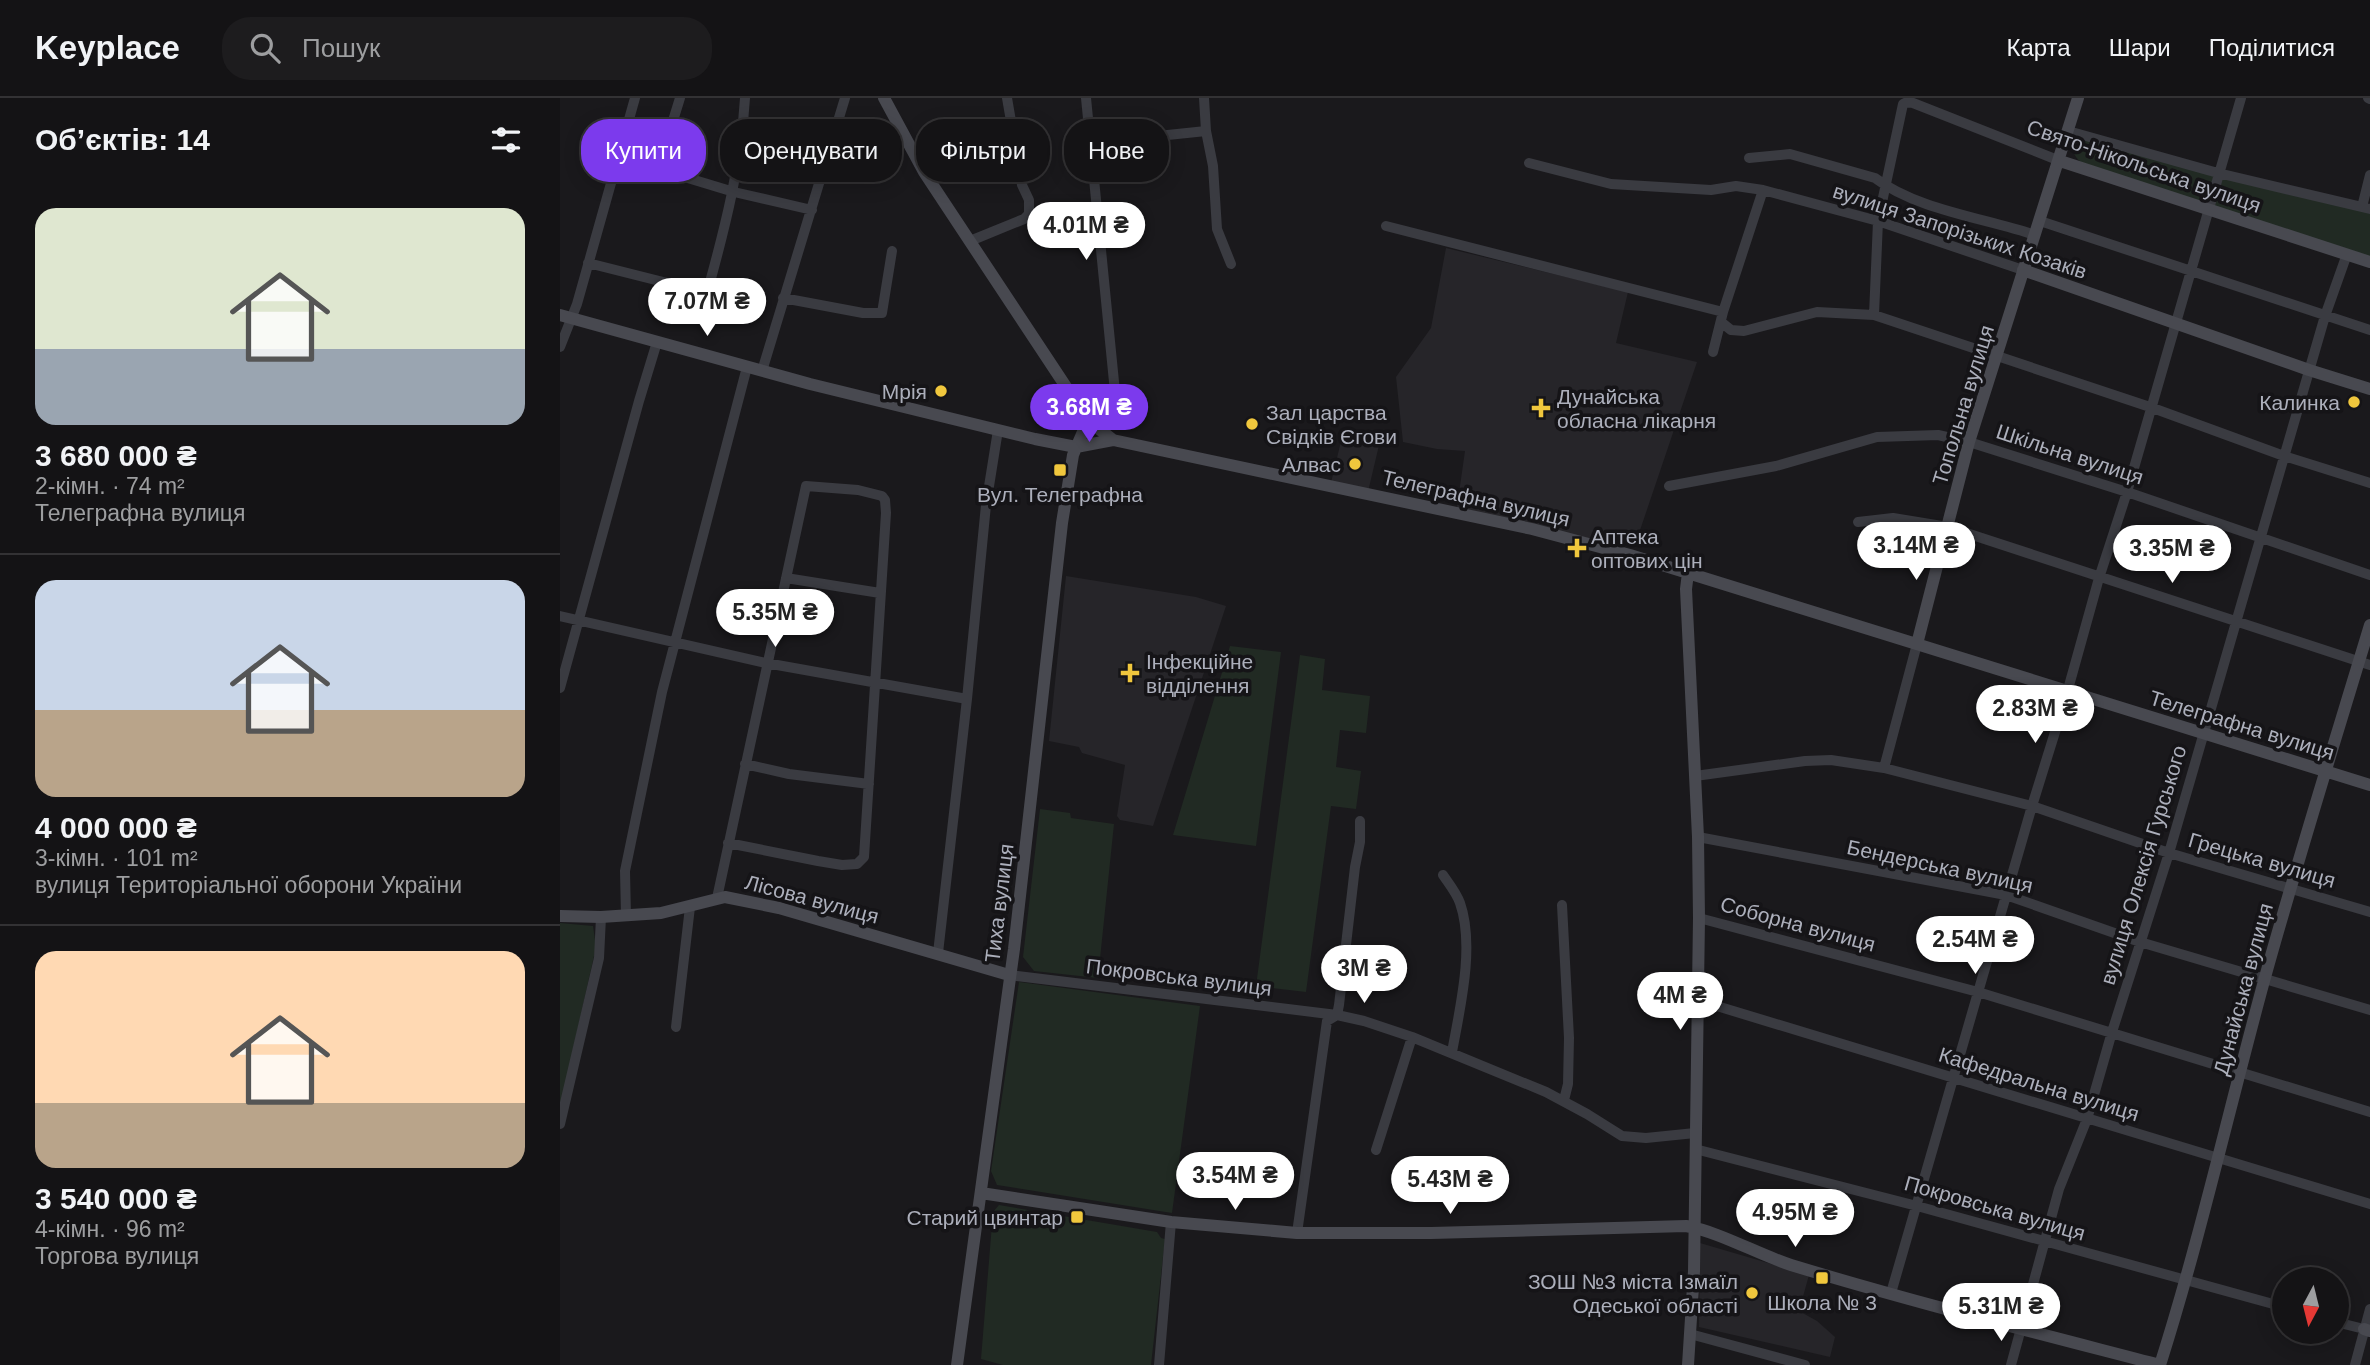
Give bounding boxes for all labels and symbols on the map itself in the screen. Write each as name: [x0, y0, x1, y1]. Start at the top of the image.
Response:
street label: Свято-Нікольська вулиця: [2024, 115, 2264, 217]
street label: вулиця Запорізьких Козаків: [1830, 179, 2090, 283]
pin: 4.01M ₴: [1021, 202, 1151, 262]
pin: 7.07M ₴: [642, 278, 772, 338]
street label: Топольна вулиця: [1928, 322, 1998, 488]
place label: Мрія: [882, 380, 927, 403]
marker: Мрія: [933, 383, 949, 399]
pin: 3.68M ₴: [1024, 384, 1154, 444]
place label: Дунайська обласна лікарня: [1557, 385, 1716, 432]
place label: Калинка: [2259, 391, 2340, 414]
marker: Калинка: [2346, 394, 2362, 410]
marker: Дунайська обласна лікарня: [1531, 398, 1551, 418]
place label: Зал царства Свідків Єгови: [1266, 401, 1397, 448]
marker: Зал царства Свідків Єгови: [1244, 416, 1260, 432]
street label: Шкільна вулиця: [1993, 419, 2147, 489]
place label: Алвас: [1282, 453, 1341, 476]
marker: Алвас: [1347, 456, 1363, 472]
marker: Вул. Телеграфна: [1052, 462, 1068, 478]
street label: Телеграфна вулиця: [1380, 465, 1572, 531]
place label: Вул. Телеграфна: [977, 483, 1143, 506]
pin: 3.14M ₴: [1851, 522, 1981, 582]
place label: Аптека оптових цін: [1591, 525, 1703, 572]
pin: 3.35M ₴: [2107, 526, 2237, 585]
marker: Аптека оптових цін: [1569, 540, 1585, 556]
pin: 5.35M ₴: [710, 589, 840, 649]
place label: Інфекційне відділення: [1146, 650, 1253, 697]
marker: Інфекційне відділення: [1120, 663, 1140, 683]
pin: 2.83M ₴: [1970, 686, 2100, 745]
street label: Телеграфна вулиця: [2147, 686, 2337, 764]
street label: вулиця Олексія Гурського: [2096, 743, 2190, 987]
street label: Грецька вулиця: [2186, 828, 2338, 892]
street label: Бендерська вулиця: [1845, 835, 2035, 897]
street label: Тиха вулиця: [980, 842, 1018, 964]
street label: Лісова вулиця: [743, 870, 881, 928]
street label: Соборна вулиця: [1718, 892, 1878, 956]
street label: Дунайська вулиця: [2209, 901, 2277, 1077]
pin: 2.54M ₴: [1910, 916, 2040, 976]
pin: 3M ₴: [1323, 946, 1405, 1005]
street label: Покровська вулиця: [1085, 954, 1273, 1000]
pin: 4M ₴: [1639, 972, 1721, 1032]
street label: Кафедральна вулиця: [1936, 1043, 2142, 1125]
pin: 3.54M ₴: [1170, 1152, 1300, 1212]
pin: 5.43M ₴: [1385, 1156, 1515, 1216]
street label: Покровська вулиця: [1902, 1171, 2088, 1245]
pin: 4.95M ₴: [1730, 1190, 1860, 1249]
place label: Старий цвинтар: [907, 1206, 1063, 1229]
marker: Старий цвинтар: [1069, 1209, 1085, 1225]
north arrow: [2272, 1267, 2348, 1344]
place label: ЗОШ №3 міста Ізмаїл Одеської області: [1528, 1270, 1738, 1317]
marker: Школа № 3: [1814, 1270, 1830, 1286]
pin: 5.31M ₴: [1936, 1284, 2066, 1343]
marker: ЗОШ №3 міста Ізмаїл Одеської області: [1744, 1285, 1760, 1301]
place label: Школа № 3: [1767, 1291, 1877, 1314]

